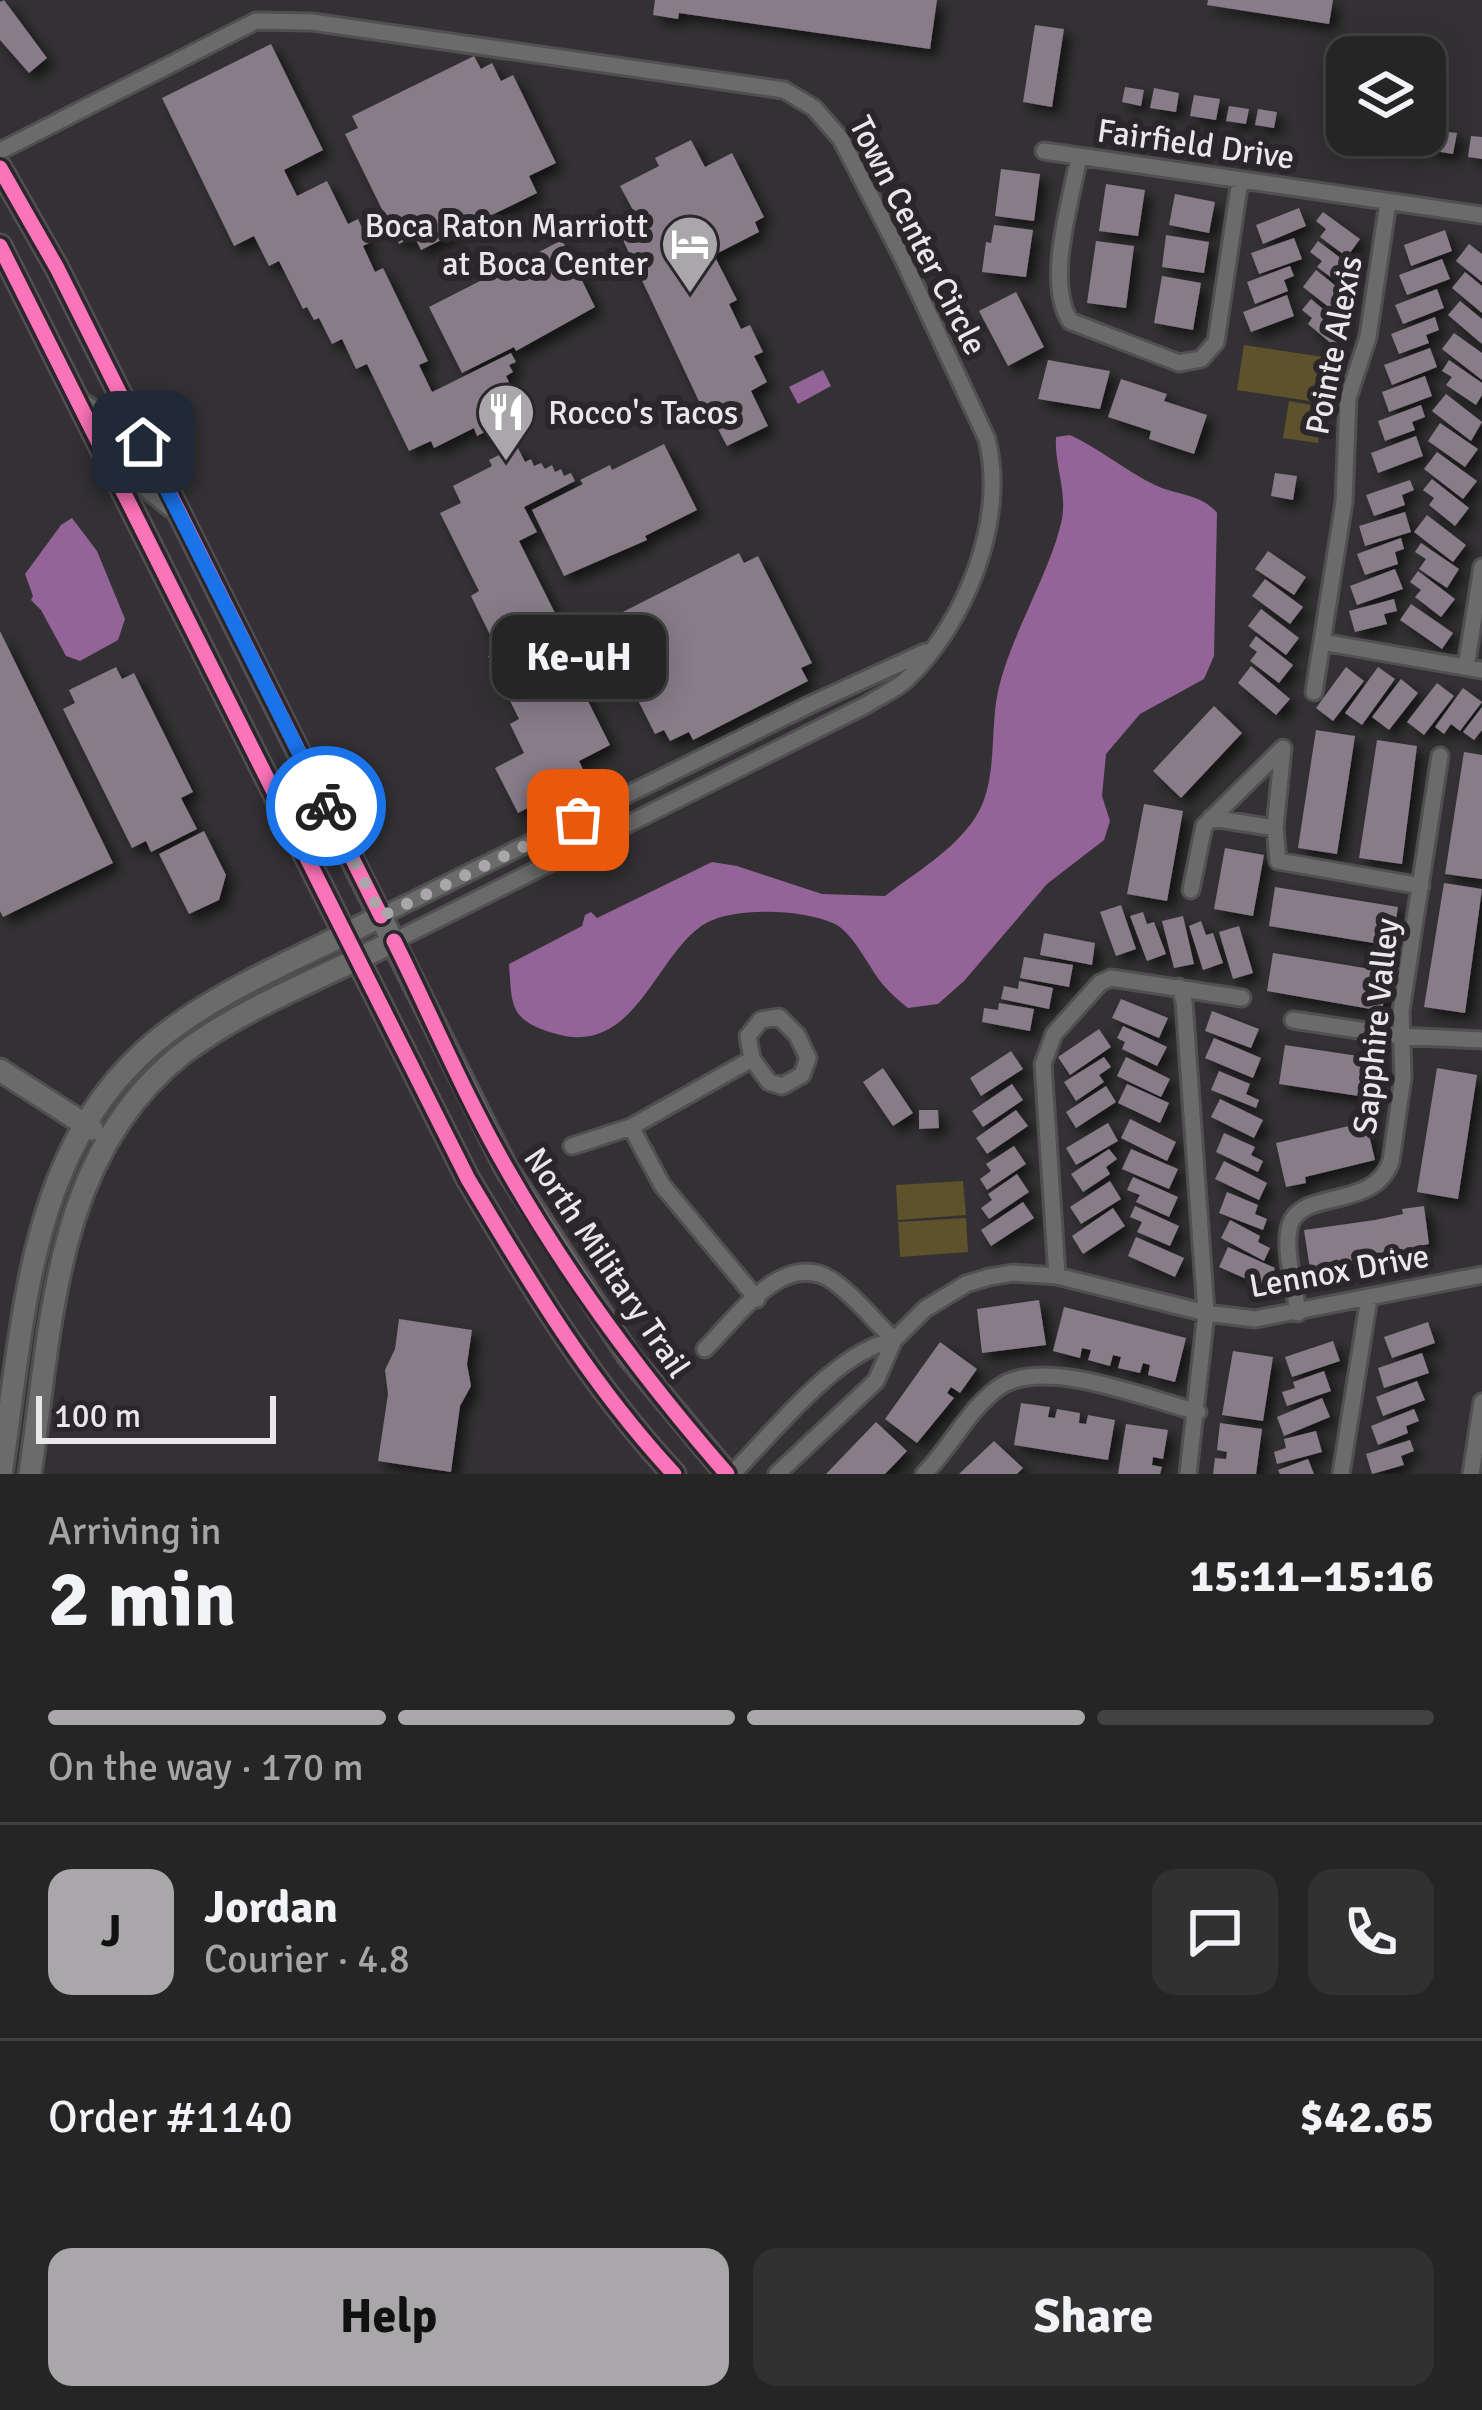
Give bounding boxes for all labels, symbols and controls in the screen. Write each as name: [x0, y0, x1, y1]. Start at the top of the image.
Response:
map controls: [1326, 36, 1446, 156]
button: layers: [1326, 36, 1446, 156]
street label: Town Center Circle: [840, 109, 996, 362]
street label: Fairfield Drive: [1095, 110, 1297, 179]
place label: Boca Raton Marriott at Boca Center: [365, 206, 648, 285]
hotel icon: Boca Raton Marriott at Boca Center: [659, 213, 721, 295]
street label: Pointe Alexis: [1297, 252, 1372, 438]
restaurant icon: Rocco's Tacos: [475, 381, 537, 463]
pin: [92, 391, 194, 493]
place label: Rocco's Tacos: [548, 393, 738, 434]
icon: home: [110, 409, 176, 475]
callout: Ke-uH: [491, 616, 665, 700]
text: Ke-uH: [526, 633, 632, 681]
courier: [266, 746, 386, 866]
pin: [527, 769, 629, 871]
icon: bike: [293, 773, 359, 839]
icon: bag: [545, 787, 611, 853]
street label: Sapphire Valley: [1345, 916, 1408, 1136]
street label: North Military Trail: [515, 1140, 699, 1386]
street label: Lennox Drive: [1246, 1236, 1432, 1307]
scale bar: [36, 1390, 276, 1443]
text: 100 m: [54, 1396, 141, 1437]
text: Arriving in: [48, 1507, 222, 1555]
text: 15:11–15:16: [1190, 1549, 1434, 1604]
text: 2 min: [48, 1552, 236, 1648]
text: On the way · 170 m: [48, 1743, 364, 1791]
button: chat: [1152, 1869, 1278, 1995]
button: phone: [1308, 1869, 1434, 1995]
text: Jordan: [204, 1880, 338, 1935]
text: J: [100, 1904, 122, 1959]
text: Courier · 4.8: [204, 1935, 410, 1983]
text: Order #1140: [48, 2090, 293, 2145]
text: $42.65: [1300, 2090, 1434, 2145]
button: Help: [48, 2248, 729, 2386]
button: Share: [753, 2248, 1434, 2386]

